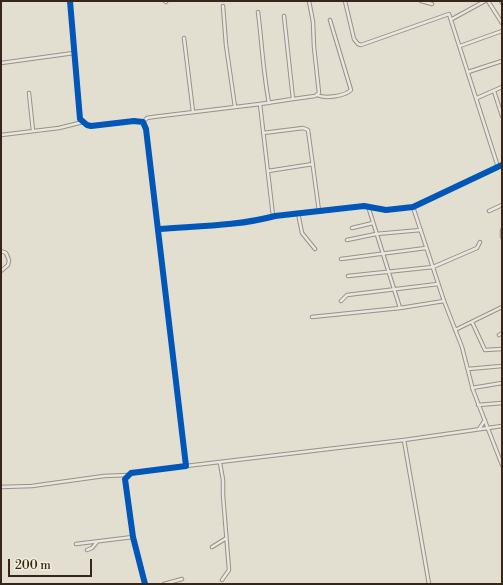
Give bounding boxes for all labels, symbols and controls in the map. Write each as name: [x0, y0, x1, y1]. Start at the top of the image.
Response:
scale bar: [10, 551, 94, 577]
text: 200 m: [15, 558, 51, 573]

